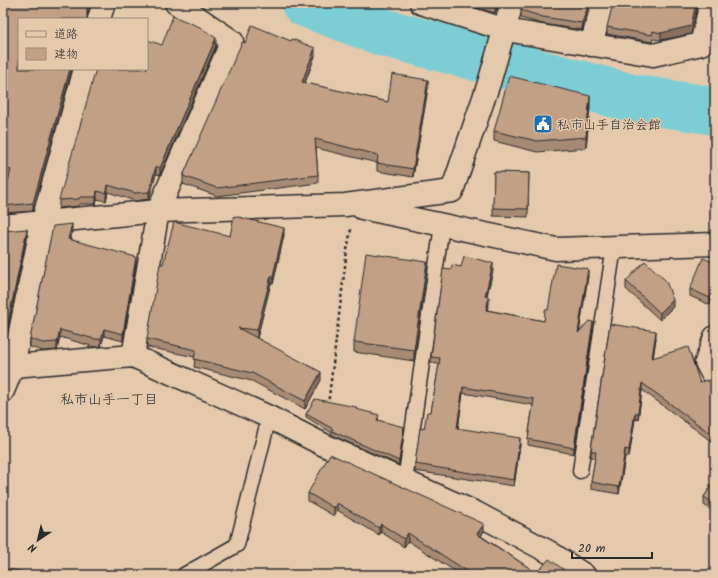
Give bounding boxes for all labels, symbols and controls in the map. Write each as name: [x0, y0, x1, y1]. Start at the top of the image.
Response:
legend: [18, 18, 148, 70]
text: 道路: [54, 25, 78, 44]
text: 建物: [54, 45, 78, 64]
public building icon: 私市山手自治会館: [532, 113, 554, 135]
place label: 私市山手自治会館: [557, 115, 661, 136]
district label: 私市山手一丁目: [60, 389, 158, 411]
north arrow: [18, 520, 58, 560]
scale bar: [572, 534, 652, 560]
text: N: [25, 538, 41, 557]
text: 20 m: [578, 539, 606, 558]

